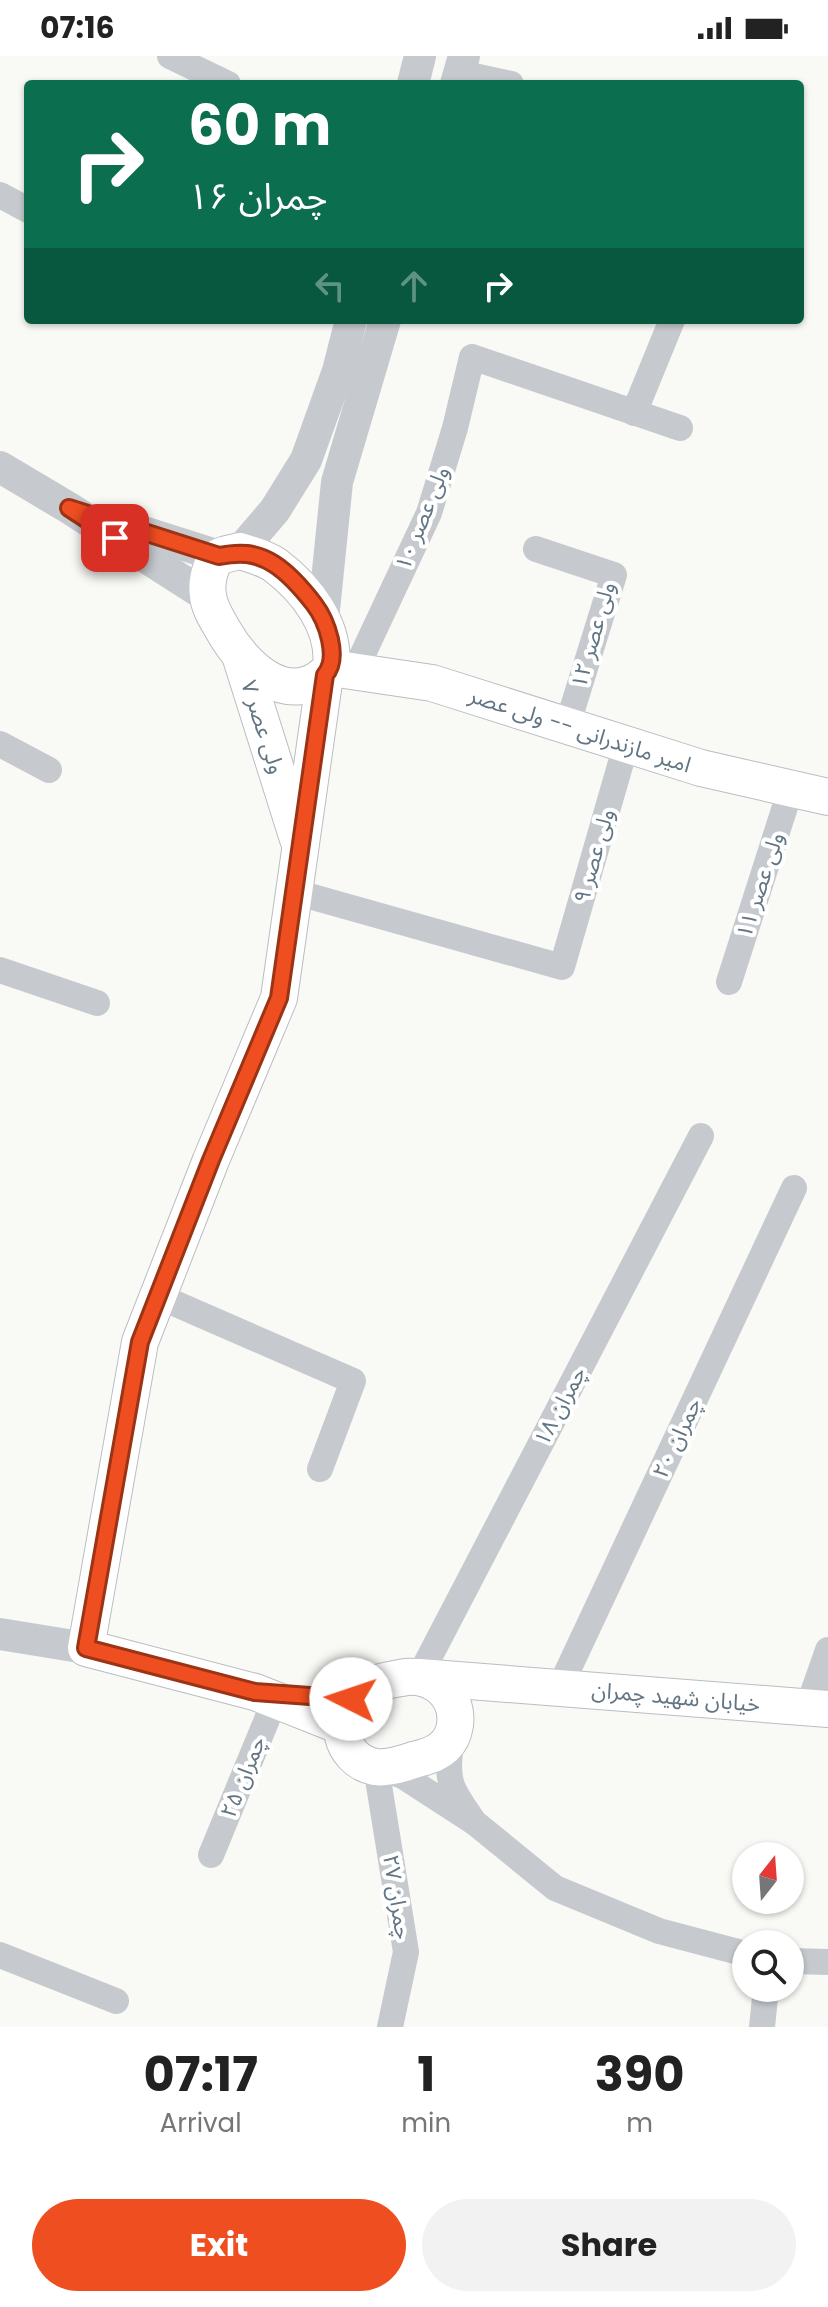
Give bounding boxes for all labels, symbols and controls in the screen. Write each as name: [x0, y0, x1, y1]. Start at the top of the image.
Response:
text: 07:16: [40, 6, 115, 49]
text: 60 m: [188, 86, 331, 165]
icon: right: [56, 112, 160, 216]
text: چمران ۱۶: [188, 171, 327, 222]
icon: left: [308, 264, 352, 308]
icon: ahead: [392, 264, 436, 308]
icon: right: [476, 264, 520, 308]
street label: ولی عصر ۱۰: [387, 462, 457, 574]
pin: [81, 504, 149, 572]
icon: arrive: [93, 516, 137, 560]
street label: ولی عصر ۱۲: [563, 578, 623, 692]
street label: ولی عصر ۷: [233, 676, 293, 778]
street label: امیر مازندرانی -- ولی عصر: [464, 679, 695, 781]
street label: ولی عصر ۹: [566, 805, 622, 907]
street label: ولی عصر ۱۱: [728, 828, 792, 942]
street label: چمران ۱۸: [526, 1361, 594, 1451]
street label: چمران ۲۰: [645, 1393, 709, 1483]
position arrow: [309, 1657, 393, 1741]
street label: خیابان شهید چمران: [590, 1674, 762, 1720]
street label: چمران ۲۵: [213, 1732, 273, 1822]
north arrow: [732, 1842, 804, 1914]
map controls: [732, 1842, 804, 2002]
street label: چمران ۲۷: [375, 1852, 419, 1942]
button: search: [732, 1930, 804, 2002]
text: 07:17: [143, 2041, 258, 2108]
text: 1: [417, 2041, 435, 2108]
text: 390: [595, 2041, 684, 2108]
text: Arrival: [160, 2105, 242, 2141]
text: min: [401, 2105, 451, 2141]
text: m: [626, 2105, 653, 2141]
button: Exit: [32, 2199, 406, 2291]
button: Share: [422, 2199, 796, 2291]

